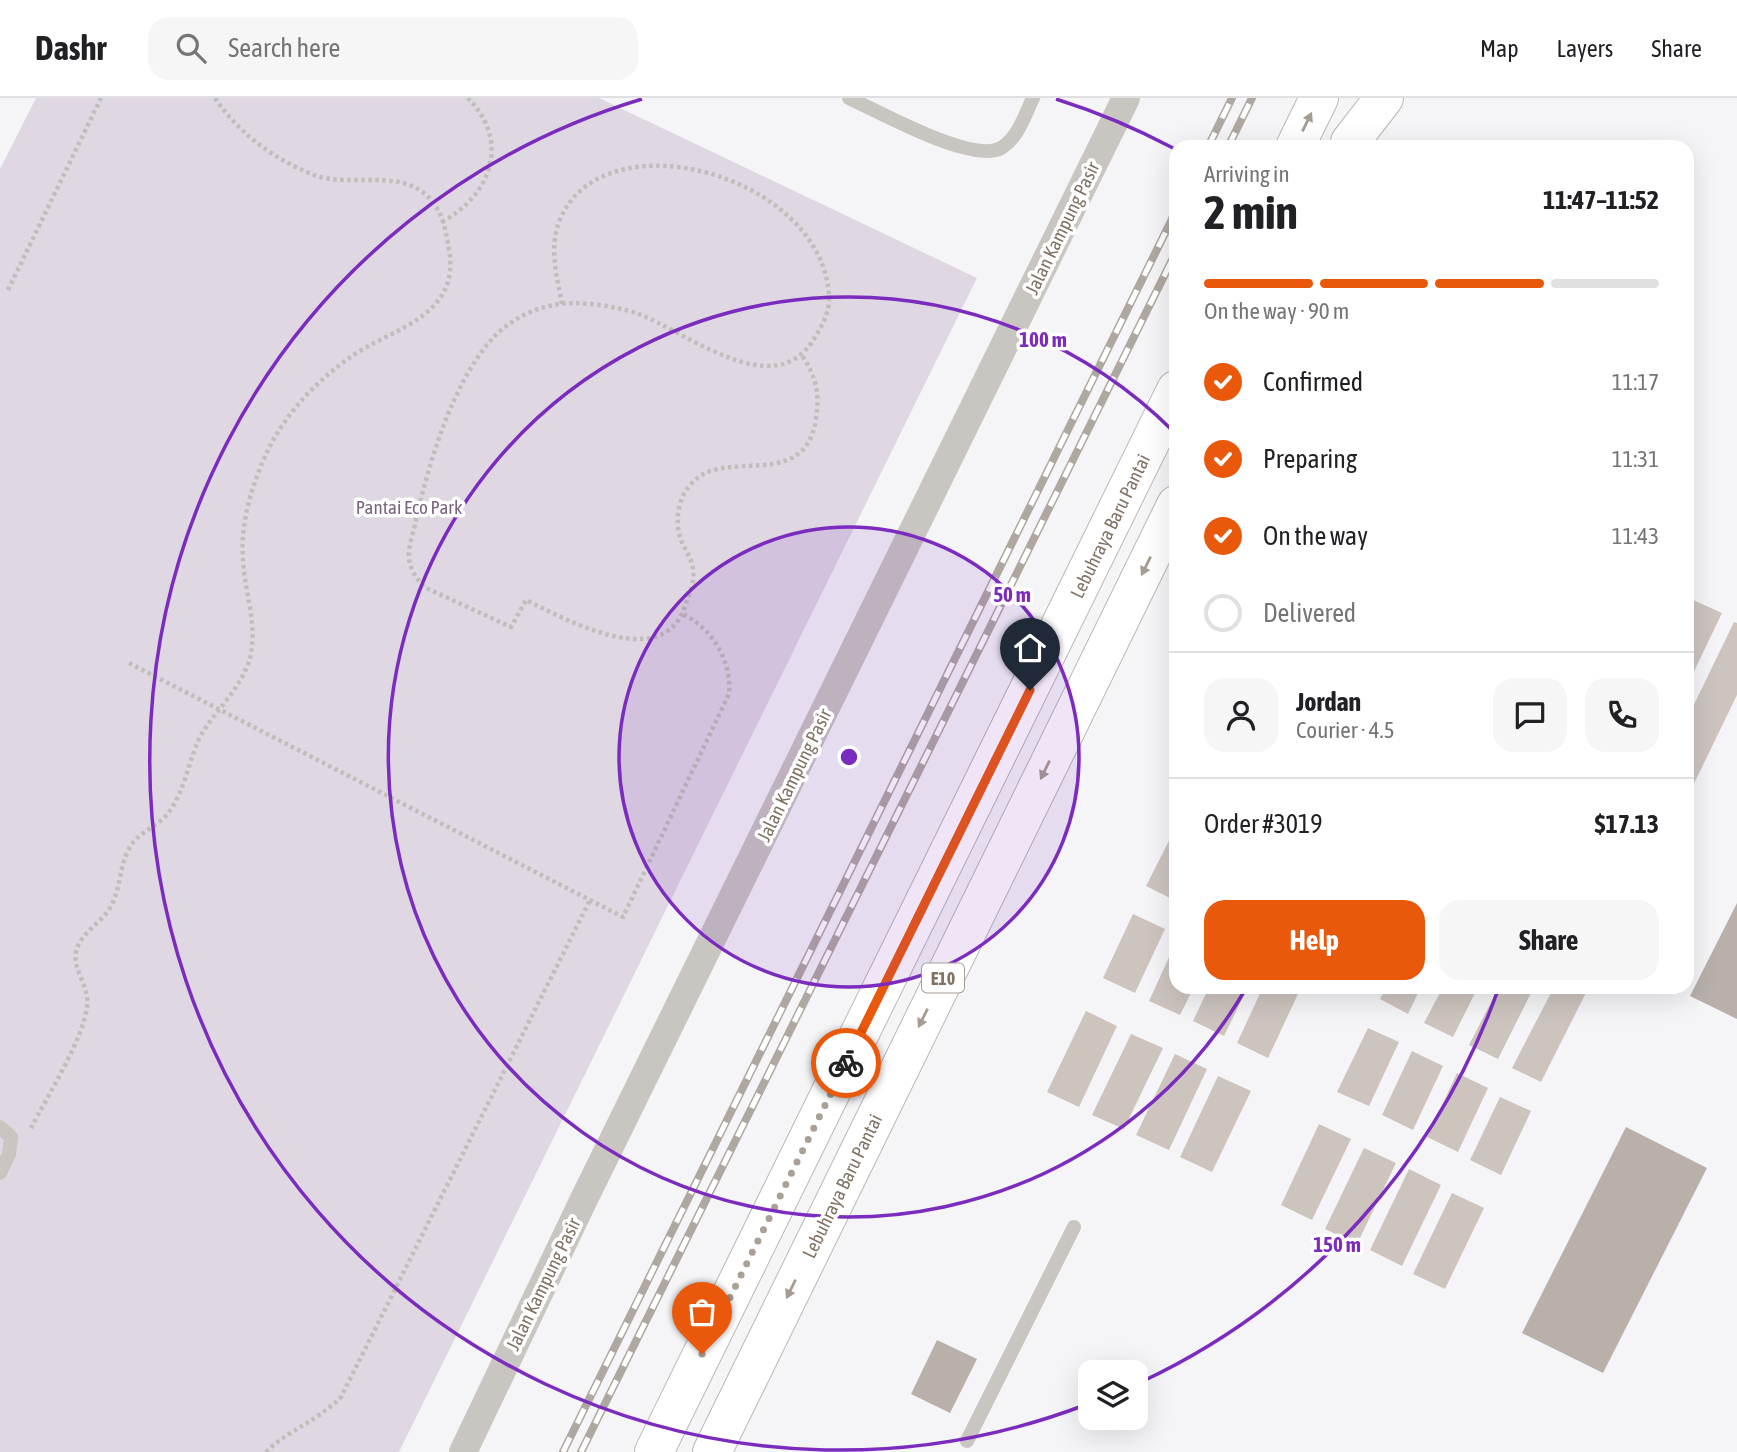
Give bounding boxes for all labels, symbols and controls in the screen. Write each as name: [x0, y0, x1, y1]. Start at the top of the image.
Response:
search box: [148, 17, 638, 80]
text: Dashr: [35, 29, 106, 67]
icon: search: [172, 29, 210, 67]
text: Search here: [228, 33, 340, 63]
text: Map: [1480, 35, 1519, 62]
text: Layers: [1557, 35, 1613, 62]
text: Share: [1651, 35, 1702, 62]
one-way arrow: [1301, 112, 1312, 133]
street label: Jalan Kampung Pasir: [1020, 158, 1104, 298]
text: Arriving in: [1204, 161, 1290, 187]
text: 11:47–11:52: [1543, 185, 1659, 215]
text: 2 min: [1204, 186, 1298, 239]
text: On the way · 90 m: [1204, 298, 1349, 324]
text: 100 m: [1019, 327, 1067, 351]
icon: check: [1204, 363, 1242, 401]
text: Confirmed: [1263, 367, 1363, 397]
text: 11:17: [1612, 369, 1659, 395]
icon: check: [1204, 440, 1242, 478]
text: Preparing: [1263, 444, 1357, 474]
text: 11:31: [1612, 446, 1659, 472]
street label: Lebuhraya Baru Pantai: [1066, 450, 1154, 602]
park label: Pantai Eco Park: [356, 496, 463, 518]
icon: check: [1204, 517, 1242, 555]
text: On the way: [1263, 521, 1368, 551]
text: 11:43: [1612, 523, 1659, 549]
one-way arrow: [1140, 556, 1151, 576]
text: 50 m: [993, 582, 1031, 606]
text: Delivered: [1263, 598, 1356, 628]
pin: [1000, 618, 1060, 690]
icon: home: [1011, 629, 1049, 667]
button: person: [1204, 678, 1278, 752]
button: chat: [1493, 678, 1567, 752]
button: phone: [1585, 678, 1659, 752]
text: Jordan: [1296, 687, 1361, 717]
street label: Jalan Kampung Pasir: [752, 705, 836, 845]
text: Courier · 4.5: [1296, 717, 1395, 743]
centre of rings: [837, 745, 861, 769]
one-way arrow: [1040, 760, 1051, 780]
text: Order #3019: [1204, 809, 1323, 839]
text: $17.13: [1595, 809, 1659, 839]
button: Help: [1204, 900, 1425, 980]
button: Share: [1439, 900, 1659, 980]
road number: E10: [922, 964, 964, 992]
one-way arrow: [918, 1008, 929, 1028]
courier: [811, 1028, 881, 1098]
icon: bike: [827, 1044, 865, 1082]
street label: Lebuhraya Baru Pantai: [798, 1110, 886, 1262]
street label: Jalan Kampung Pasir: [501, 1214, 585, 1354]
text: 150 m: [1313, 1232, 1361, 1256]
one-way arrow: [786, 1279, 797, 1299]
pin: [672, 1282, 732, 1354]
icon: bag: [683, 1293, 721, 1331]
map controls: [1078, 1360, 1148, 1430]
button: layers: [1078, 1360, 1148, 1430]

